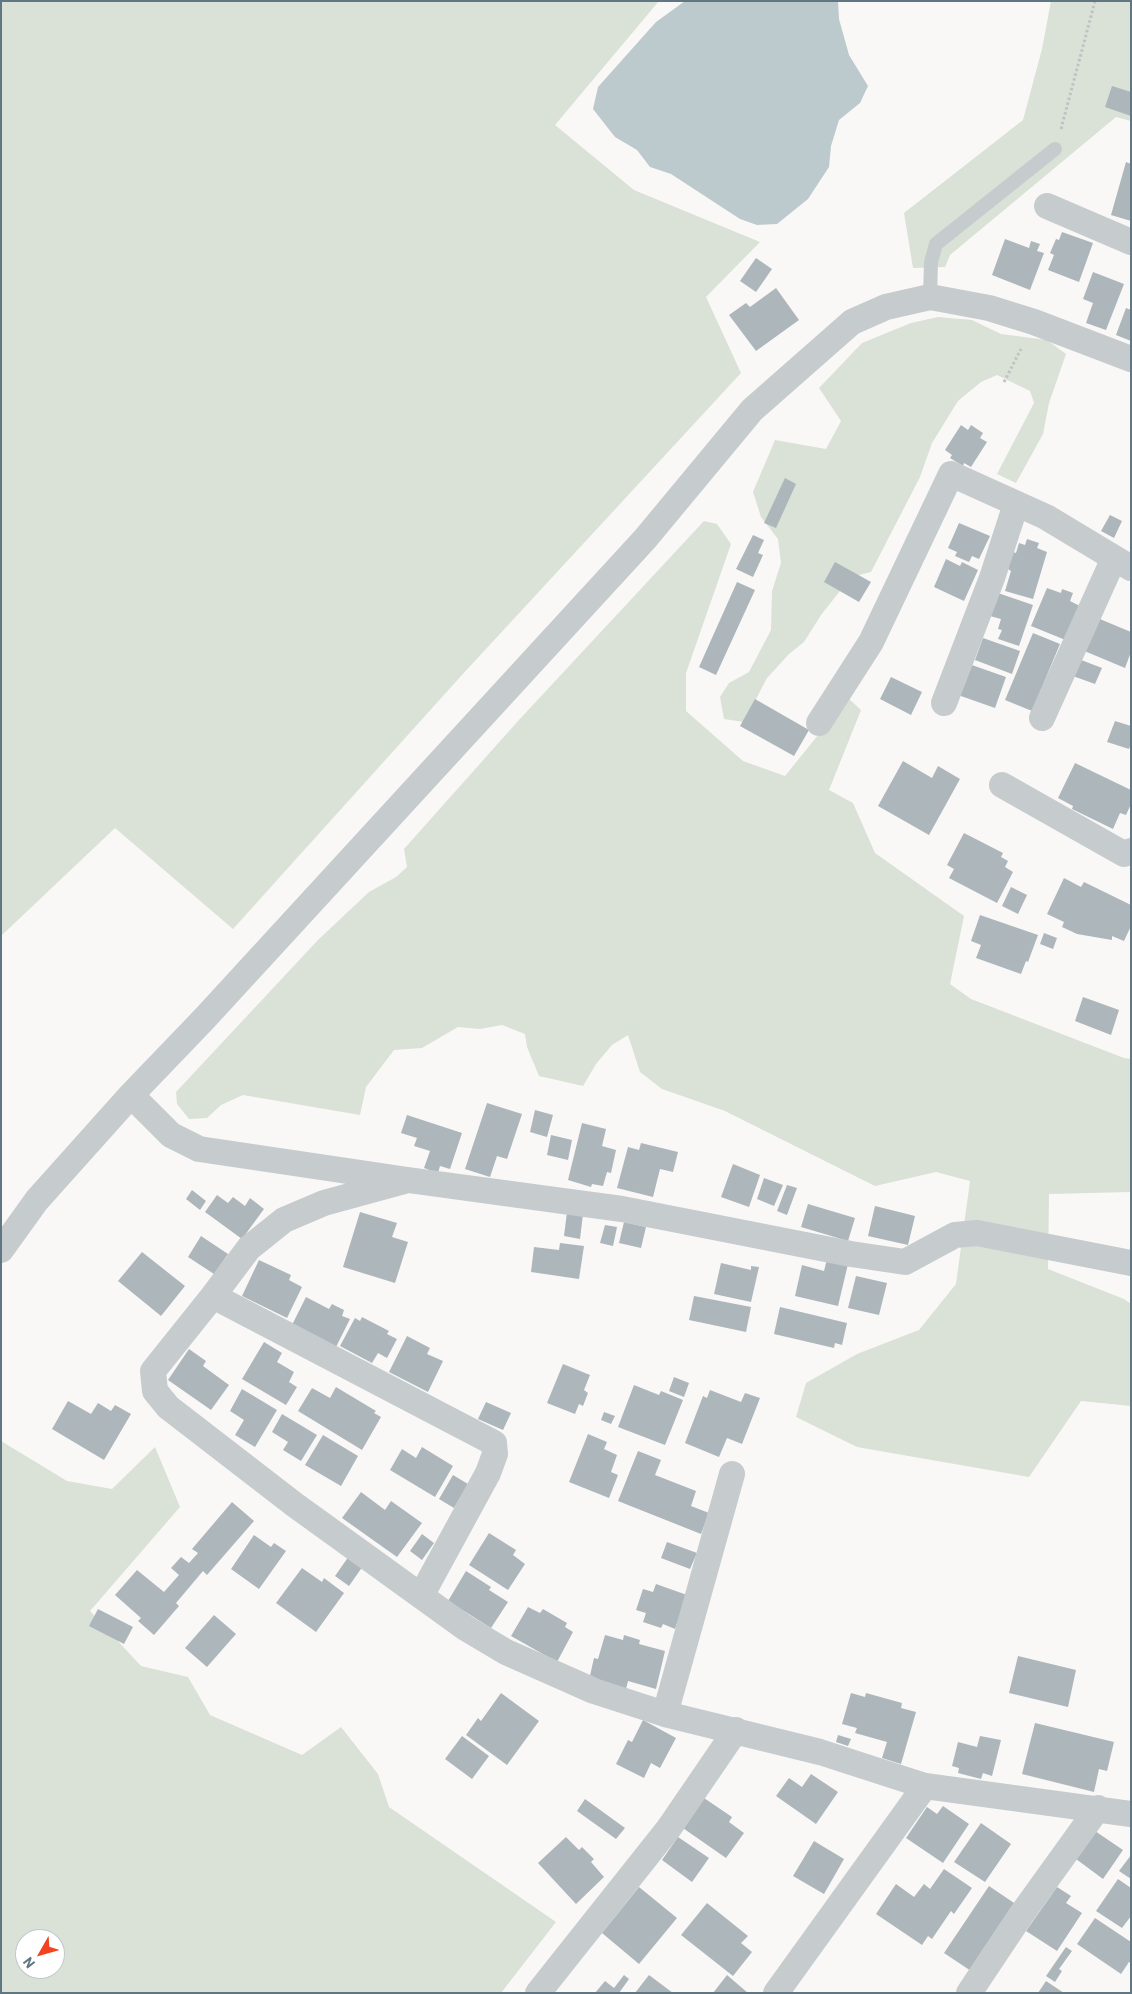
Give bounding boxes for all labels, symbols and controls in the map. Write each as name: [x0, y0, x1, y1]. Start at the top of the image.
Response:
north arrow: [15, 1929, 65, 1979]
text: N: [19, 1954, 38, 1972]

